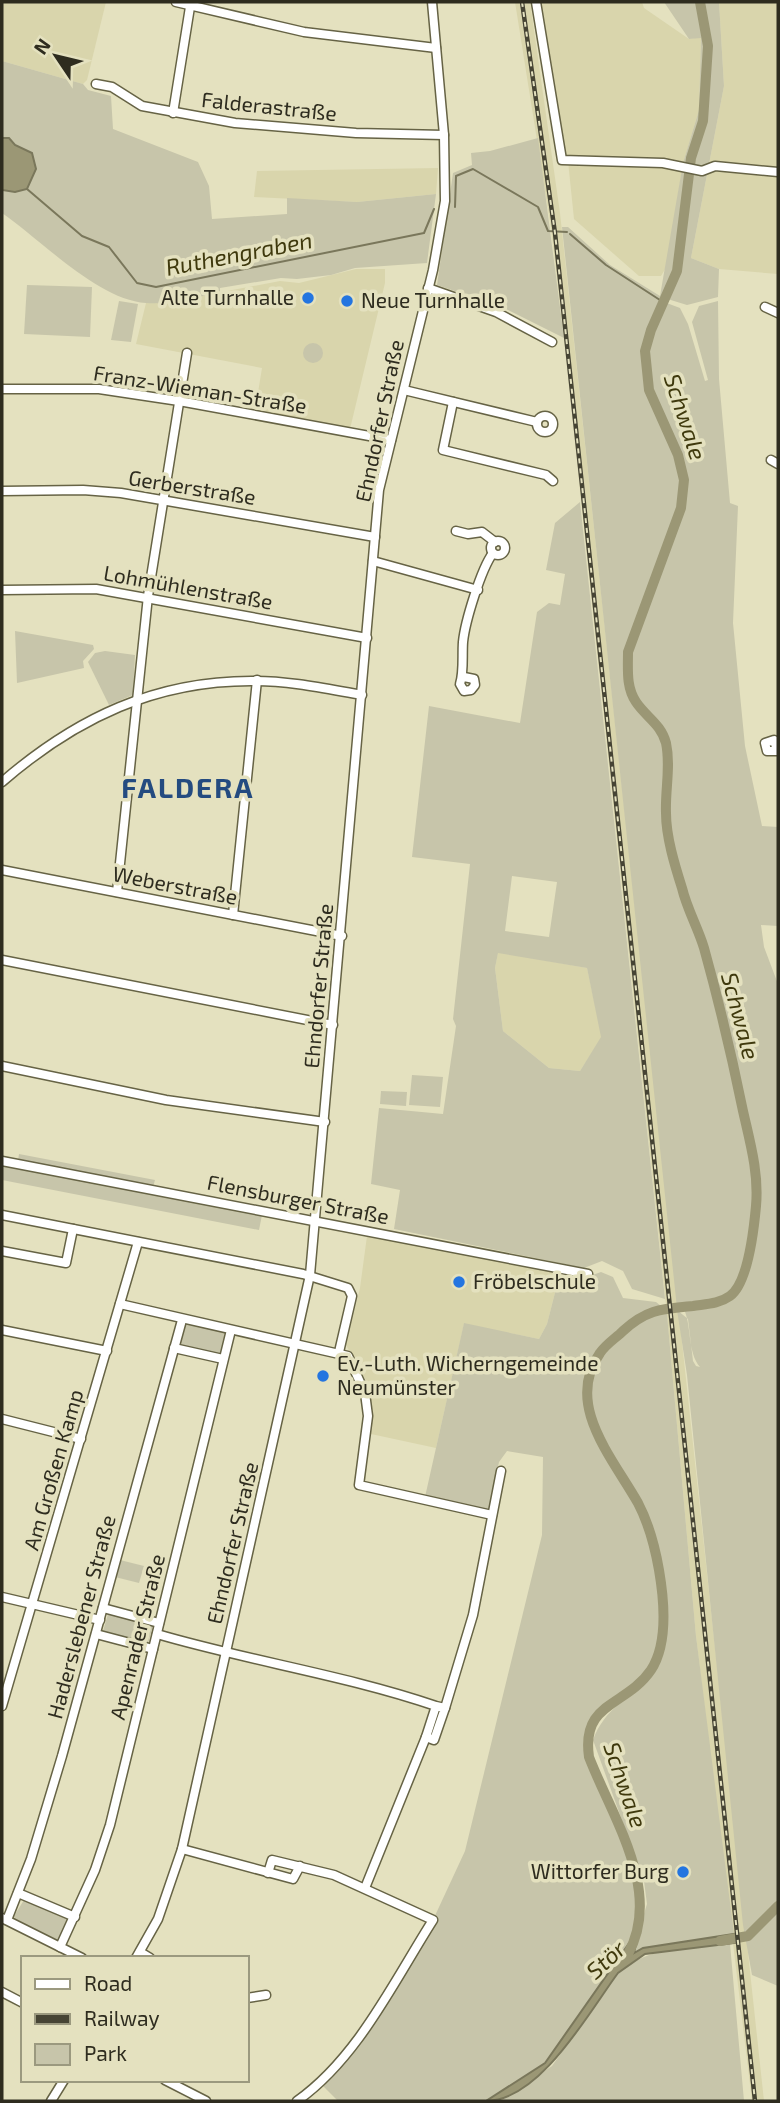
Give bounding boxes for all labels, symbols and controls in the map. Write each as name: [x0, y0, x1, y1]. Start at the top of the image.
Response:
north arrow: [21, 21, 91, 91]
text: N: [28, 34, 55, 58]
street label: Falderastraße: [200, 86, 338, 125]
water label: Ruthengraben: [163, 225, 315, 281]
place label: Alte Turnhalle: [161, 284, 294, 309]
place label: Neue Turnhalle: [361, 287, 505, 312]
marker: Alte Turnhalle: [300, 290, 316, 306]
marker: Neue Turnhalle: [339, 293, 355, 309]
street label: Ehndorfer Straße: [349, 337, 408, 504]
street label: Franz-Wieman-Straße: [92, 359, 309, 418]
water label: Schwale: [659, 370, 713, 463]
street label: Gerberstraße: [127, 464, 258, 509]
street label: Lohmühlenstraße: [102, 559, 275, 614]
district label: FALDERA: [121, 770, 255, 804]
street label: Weberstraße: [111, 860, 240, 909]
street label: Ehndorfer Straße: [298, 902, 337, 1069]
water label: Schwale: [716, 969, 766, 1062]
street label: Flensburger Straße: [205, 1169, 391, 1228]
place label: Fröbelschule: [473, 1268, 596, 1293]
marker: Fröbelschule: [451, 1274, 467, 1290]
place label: Ev.-Luth. Wicherngemeinde Neumünster: [337, 1350, 598, 1399]
marker: Ev.-Luth. Wicherngemeinde Neumünster: [315, 1368, 331, 1384]
street label: Am Großen Kamp: [18, 1386, 87, 1553]
street label: Ehndorfer Straße: [201, 1459, 262, 1626]
street label: Haderslebener Straße: [41, 1512, 120, 1721]
street label: Apenrader Straße: [104, 1551, 169, 1722]
water label: Schwale: [598, 1738, 654, 1831]
place label: Wittorfer Burg: [531, 1858, 669, 1883]
marker: Wittorfer Burg: [675, 1864, 691, 1880]
water label: Stör: [580, 1934, 631, 1984]
legend: [21, 1956, 248, 2082]
text: Road: [84, 1970, 132, 1995]
text: Railway: [84, 2005, 160, 2030]
text: Park: [84, 2040, 127, 2065]

